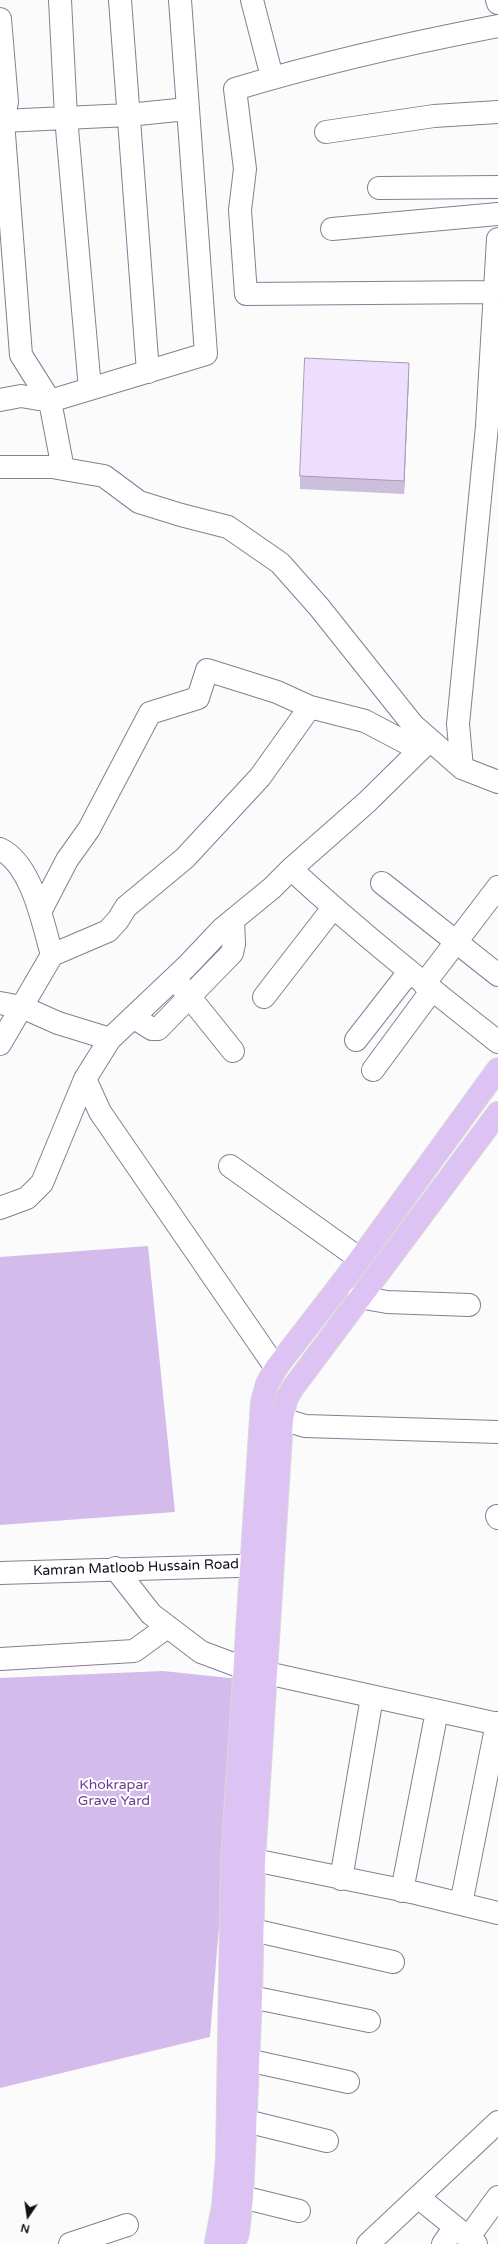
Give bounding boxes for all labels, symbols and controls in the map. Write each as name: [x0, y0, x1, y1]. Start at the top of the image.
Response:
street label: Kamran Matloob Hussain Road: [33, 1556, 239, 1580]
park label: Khokrapar Grave Yard: [78, 1777, 150, 1810]
north arrow: [8, 2196, 48, 2236]
text: N: [19, 2221, 31, 2236]

